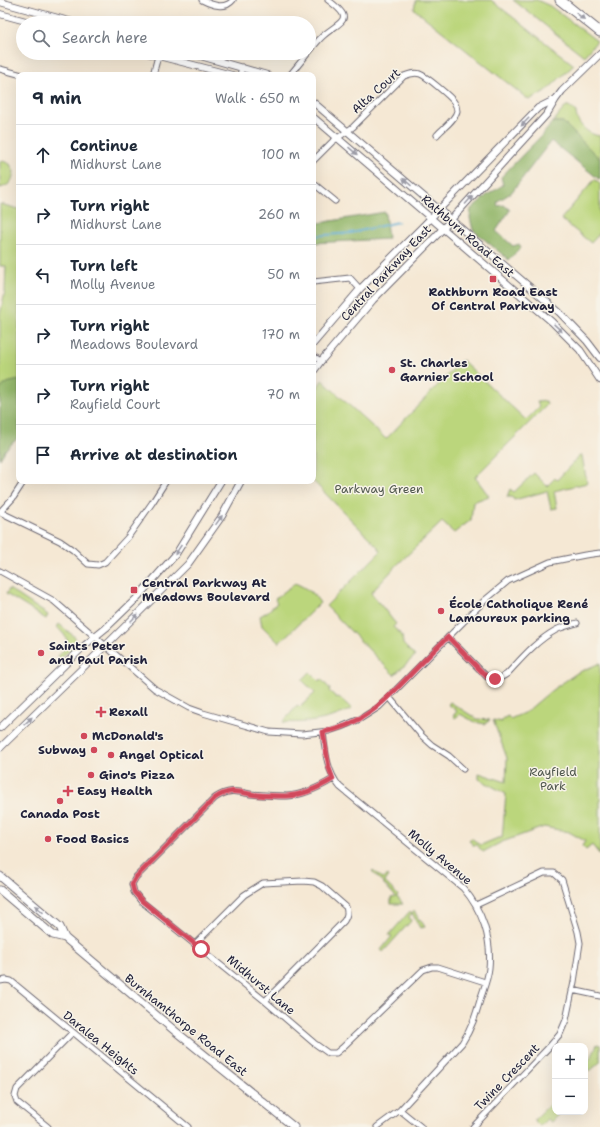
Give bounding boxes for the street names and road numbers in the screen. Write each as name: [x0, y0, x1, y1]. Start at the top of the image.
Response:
street label: Alta Court: [348, 65, 404, 117]
street label: Rathburn Road East: [418, 191, 518, 281]
street label: Central Parkway East: [337, 221, 435, 325]
street label: Molly Avenue: [405, 826, 476, 889]
street label: Midhurst Lane: [223, 952, 299, 1018]
street label: Burnhamthorpe Road East: [121, 970, 251, 1080]
street label: Daralea Heights: [60, 1007, 142, 1079]
street label: Twine Crescent: [471, 1040, 543, 1114]

